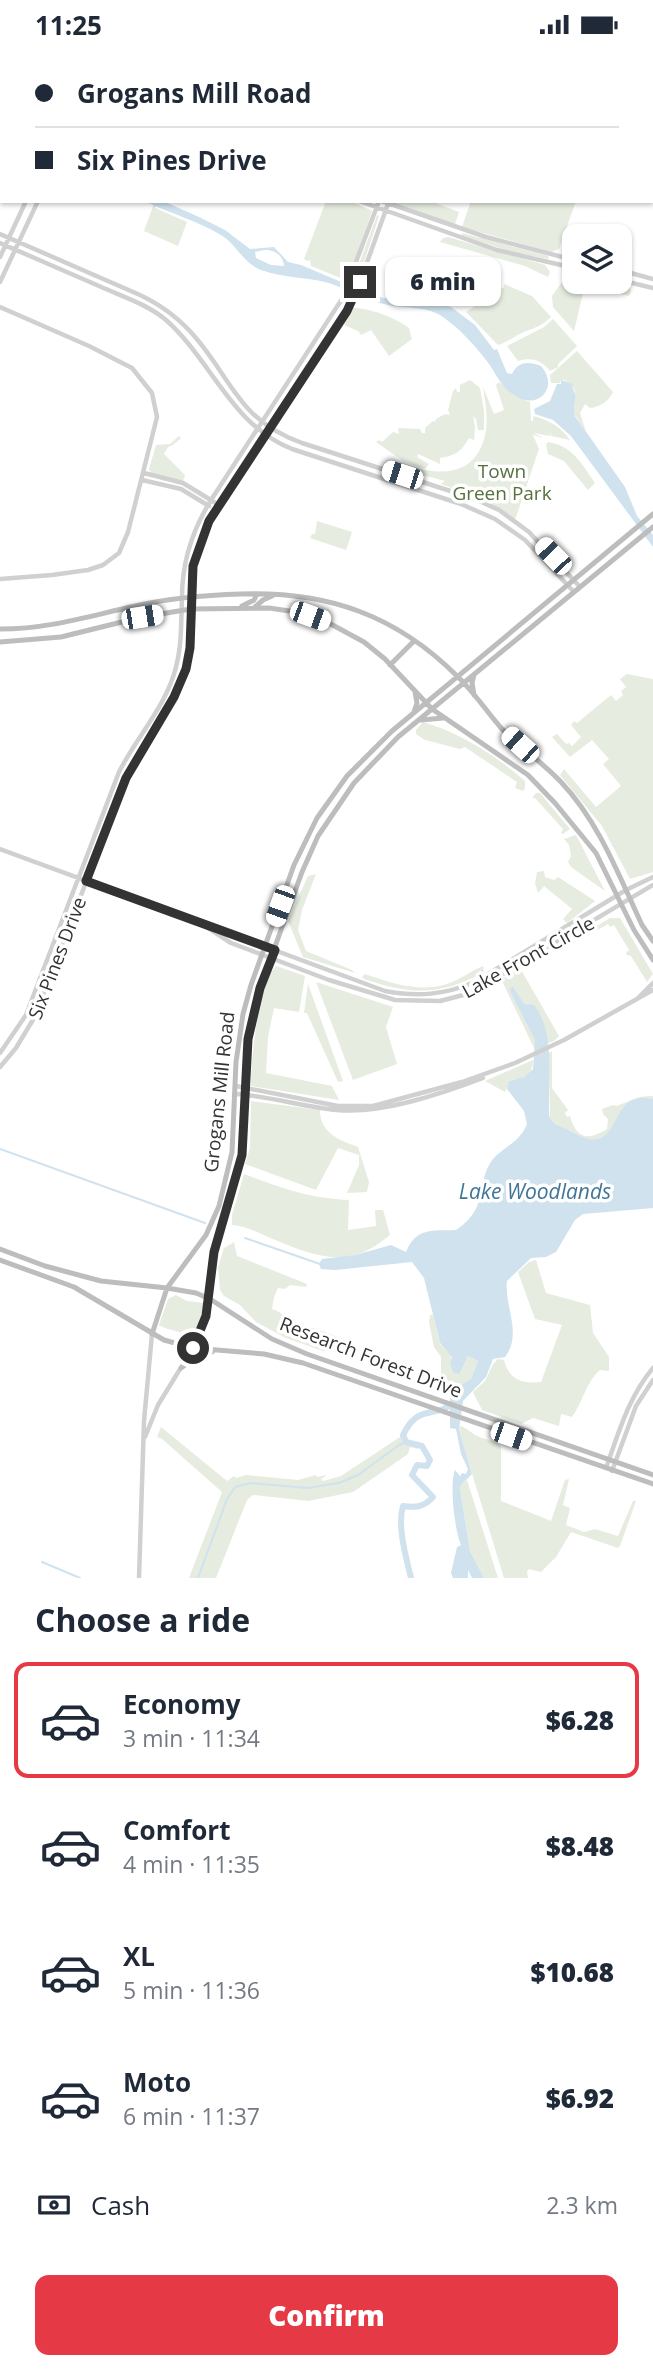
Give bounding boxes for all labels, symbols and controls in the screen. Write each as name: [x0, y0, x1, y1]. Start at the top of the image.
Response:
text: 11:25: [35, 7, 102, 43]
text: Grogans Mill Road: [77, 75, 311, 111]
text: Six Pines Drive: [77, 142, 267, 178]
map controls: [562, 224, 632, 294]
button: layers: [562, 224, 632, 294]
callout: 6 min: [384, 257, 500, 307]
text: 6 min: [410, 265, 476, 297]
route end: [344, 266, 376, 298]
park label: Town Green Park: [452, 458, 552, 506]
car: [379, 459, 426, 491]
car: [531, 534, 576, 578]
car: [287, 599, 334, 633]
car: [120, 603, 165, 631]
car: [498, 723, 543, 767]
car: [263, 883, 298, 929]
street label: Six Pines Drive: [22, 893, 92, 1023]
street label: Lake Front Circle: [457, 910, 599, 1004]
street label: Grogans Mill Road: [198, 1010, 240, 1174]
water label: Lake Woodlands: [459, 1177, 611, 1205]
street label: Research Forest Drive: [276, 1310, 466, 1404]
route start: [177, 1332, 209, 1364]
car: [488, 1419, 535, 1453]
text: Choose a ride: [35, 1598, 250, 1641]
text: Economy: [123, 1686, 241, 1722]
icon: car: [39, 1689, 102, 1752]
text: $6.28: [546, 1702, 614, 1738]
text: 3 min · 11:34: [123, 1722, 260, 1754]
text: Comfort: [123, 1812, 230, 1848]
icon: car: [39, 1815, 102, 1878]
text: $8.48: [546, 1828, 614, 1864]
text: 4 min · 11:35: [123, 1848, 260, 1880]
text: XL: [123, 1938, 155, 1974]
icon: car: [39, 1941, 102, 2004]
text: $10.68: [531, 1954, 614, 1990]
text: 5 min · 11:36: [123, 1974, 260, 2006]
text: Moto: [123, 2064, 191, 2100]
icon: car: [39, 2067, 102, 2130]
text: $6.92: [546, 2080, 614, 2116]
text: 6 min · 11:37: [123, 2100, 260, 2132]
icon: cash: [35, 2186, 73, 2224]
text: Cash: [91, 2187, 150, 2223]
text: 2.3 km: [546, 2189, 618, 2221]
button: Confirm: [35, 2275, 618, 2355]

